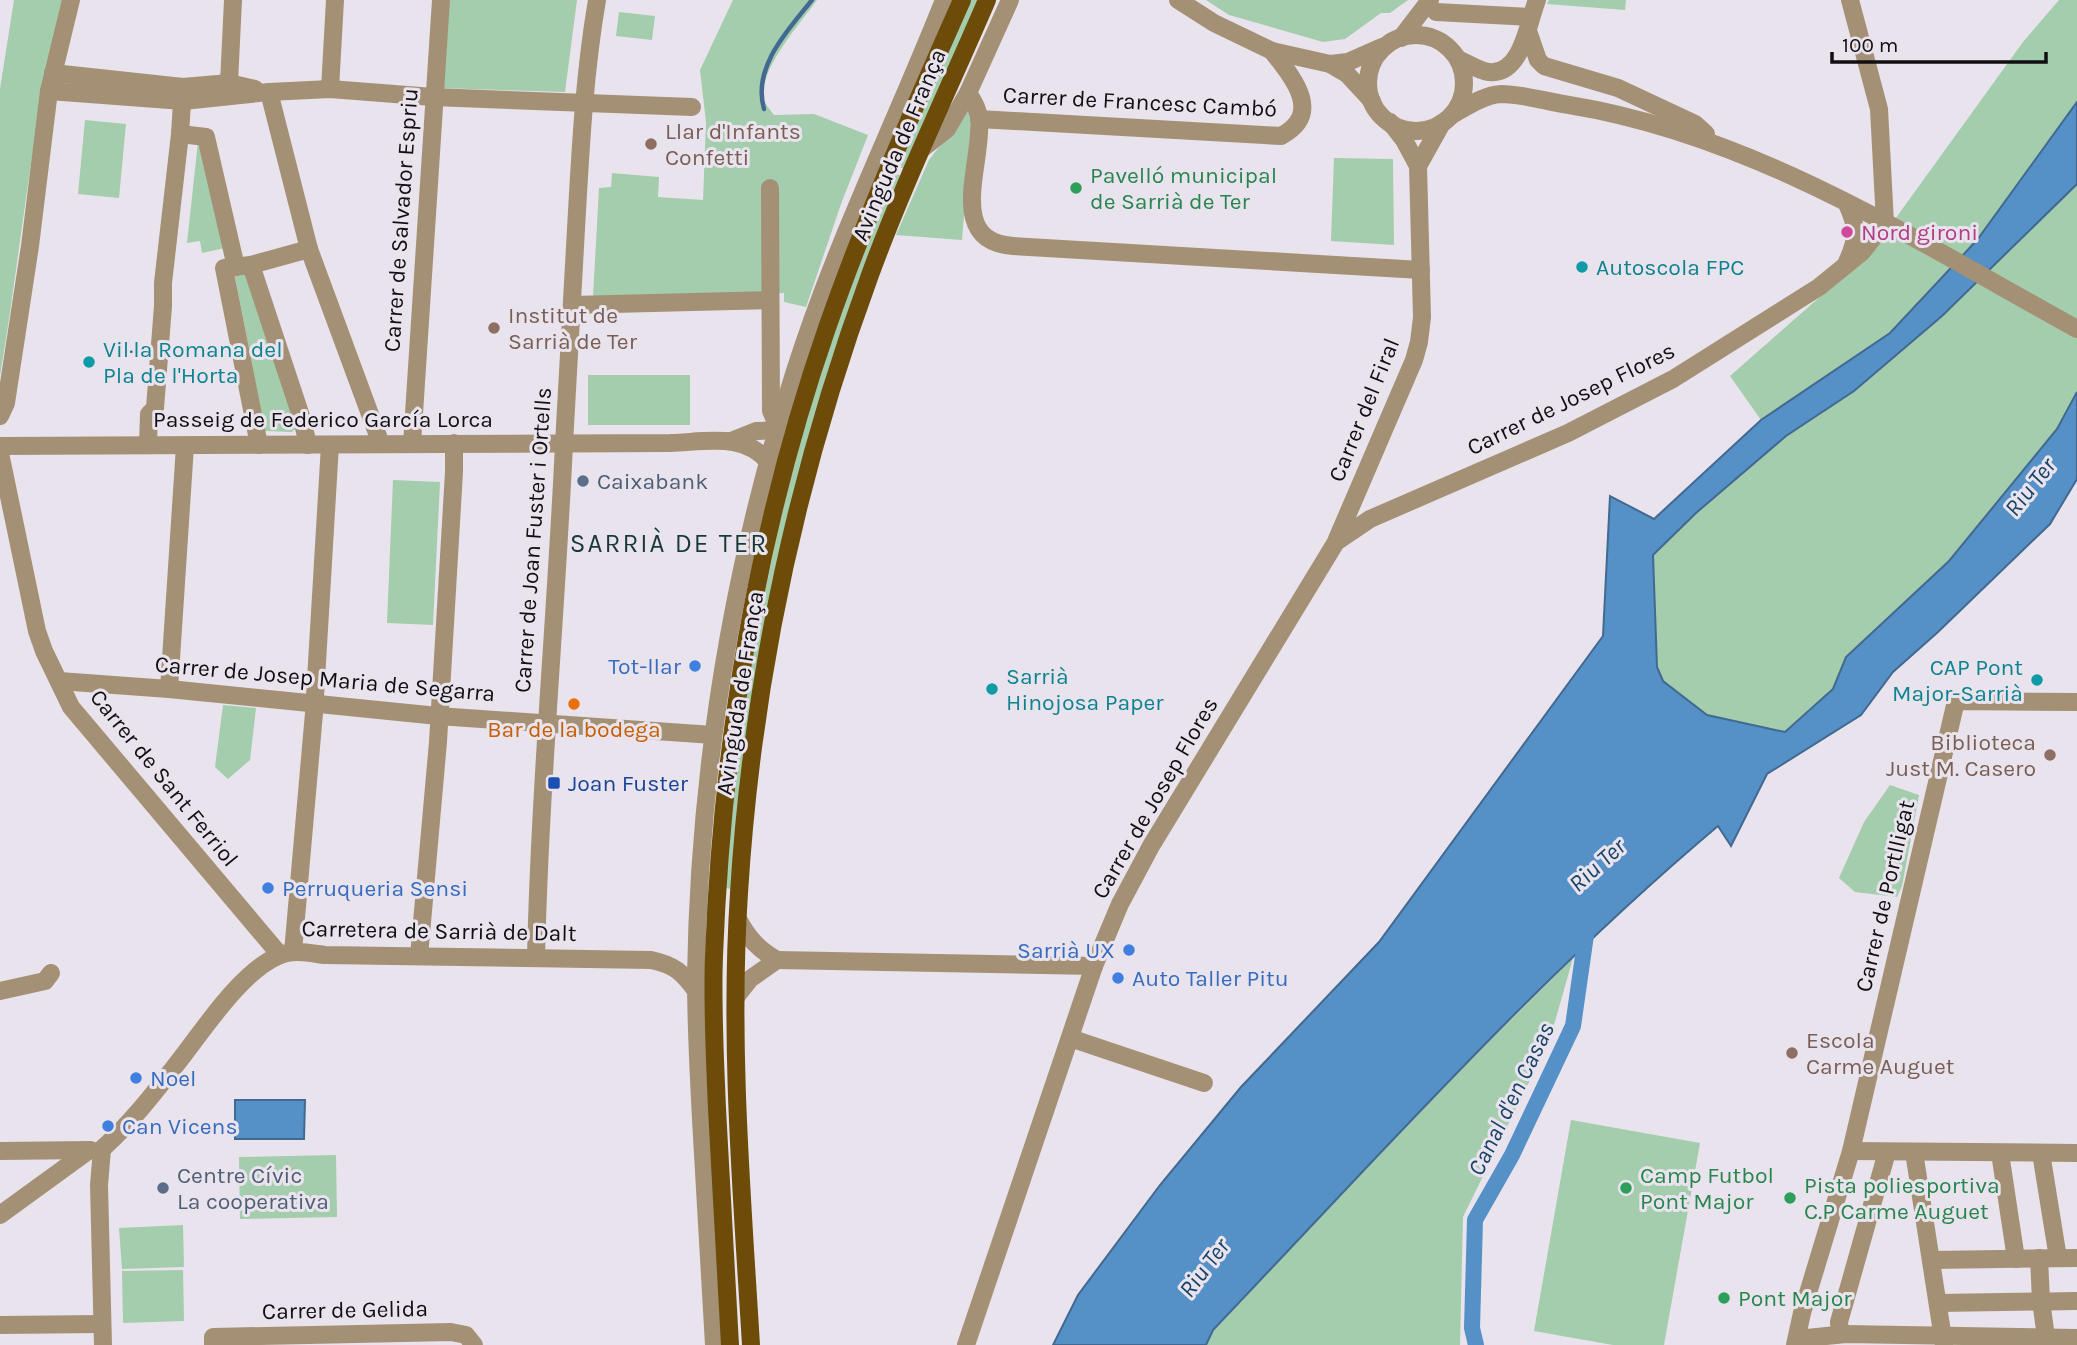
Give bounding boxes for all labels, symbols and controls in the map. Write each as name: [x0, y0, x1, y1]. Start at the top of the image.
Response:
scale bar: [1832, 21, 2046, 65]
text: 100 m: [1842, 33, 1899, 57]
street label: Avinguda de França: [846, 45, 952, 245]
street label: Carrer de Francesc Cambó: [1002, 81, 1278, 123]
street label: Carrer de Salvador Espriu: [378, 87, 424, 353]
place label: Llar d'Infants Confetti: [665, 118, 801, 171]
marker: Llar d'Infants Confetti: [643, 136, 659, 152]
place label: Pavelló municipal de Sarrià de Ter: [1090, 162, 1277, 215]
marker: Pavelló municipal de Sarrià de Ter: [1068, 180, 1084, 196]
place label: Nord gironi: [1861, 219, 1978, 246]
marker: Nord gironi: [1839, 224, 1855, 240]
place label: Autoscola FPC: [1596, 254, 1744, 281]
marker: Autoscola FPC: [1574, 259, 1590, 275]
place label: Institut de Sarrià de Ter: [508, 302, 638, 355]
marker: Institut de Sarrià de Ter: [486, 320, 502, 336]
street label: Carrer del Firal: [1323, 334, 1405, 486]
place label: Vil·la Romana del Pla de l'Horta: [103, 336, 283, 389]
street label: Carrer de Josep Flores: [1463, 337, 1679, 461]
marker: Vil·la Romana del Pla de l'Horta: [81, 354, 97, 370]
street label: Carrer de Joan Fuster i Ortells: [509, 386, 557, 694]
street label: Passeig de Federico García Lorca: [153, 406, 493, 433]
water label: Riu Ter: [1999, 452, 2062, 522]
place label: Caixabank: [597, 468, 708, 495]
marker: Caixabank: [575, 473, 591, 489]
district label: SARRIÀ DE TER: [570, 527, 768, 559]
street label: Avinguda de França: [711, 589, 769, 797]
street label: Carrer de Josep Maria de Segarra: [154, 651, 496, 707]
place label: Tot-llar: [608, 653, 682, 680]
place label: CAP Pont Major-Sarrià: [1892, 654, 2023, 707]
marker: Tot-llar: [687, 658, 703, 674]
place label: Sarrià Hinojosa Paper: [1006, 663, 1164, 716]
marker: CAP Pont Major-Sarrià: [2029, 672, 2045, 688]
marker: Sarrià Hinojosa Paper: [984, 681, 1000, 697]
street label: Carrer de Sant Ferriol: [84, 684, 244, 872]
street label: Carrer de Josep Flores: [1086, 693, 1224, 903]
marker: Bar de la bodega: [566, 696, 582, 712]
place label: Bar de la bodega: [487, 716, 661, 743]
place label: Biblioteca Just M. Casero: [1886, 729, 2036, 782]
marker: Biblioteca Just M. Casero: [2042, 747, 2058, 763]
place label: Joan Fuster: [568, 770, 689, 797]
marker: Joan Fuster: [546, 775, 562, 791]
street label: Carrer de Portlligat: [1850, 797, 1920, 995]
water label: Riu Ter: [1563, 832, 1632, 898]
place label: Perruqueria Sensi: [282, 875, 468, 902]
marker: Perruqueria Sensi: [260, 880, 276, 896]
street label: Carretera de Sarrià de Dalt: [301, 915, 577, 947]
place label: Sarrià UX: [1017, 937, 1115, 964]
marker: Sarrià UX: [1121, 942, 1137, 958]
place label: Auto Taller Pitu: [1132, 965, 1289, 992]
marker: Auto Taller Pitu: [1110, 970, 1126, 986]
water label: Canal d'en Casas: [1462, 1018, 1560, 1180]
place label: Escola Carme Auguet: [1806, 1027, 1955, 1080]
marker: Escola Carme Auguet: [1784, 1045, 1800, 1061]
place label: Noel: [150, 1065, 197, 1092]
marker: Noel: [128, 1070, 144, 1086]
place label: Can Vicens: [122, 1113, 238, 1140]
marker: Can Vicens: [100, 1118, 116, 1134]
place label: Centre Cívic La cooperativa: [177, 1162, 329, 1215]
place label: Camp Futbol Pont Major: [1640, 1162, 1774, 1215]
place label: Pista poliesportiva C.P Carme Auguet: [1804, 1172, 2000, 1225]
marker: Centre Cívic La cooperativa: [155, 1180, 171, 1196]
marker: Camp Futbol Pont Major: [1618, 1180, 1634, 1196]
marker: Pista poliesportiva C.P Carme Auguet: [1782, 1190, 1798, 1206]
water label: Riu Ter: [1173, 1232, 1236, 1303]
place label: Pont Major: [1738, 1285, 1852, 1312]
marker: Pont Major: [1716, 1290, 1732, 1306]
street label: Carrer de Gelida: [262, 1295, 428, 1325]

